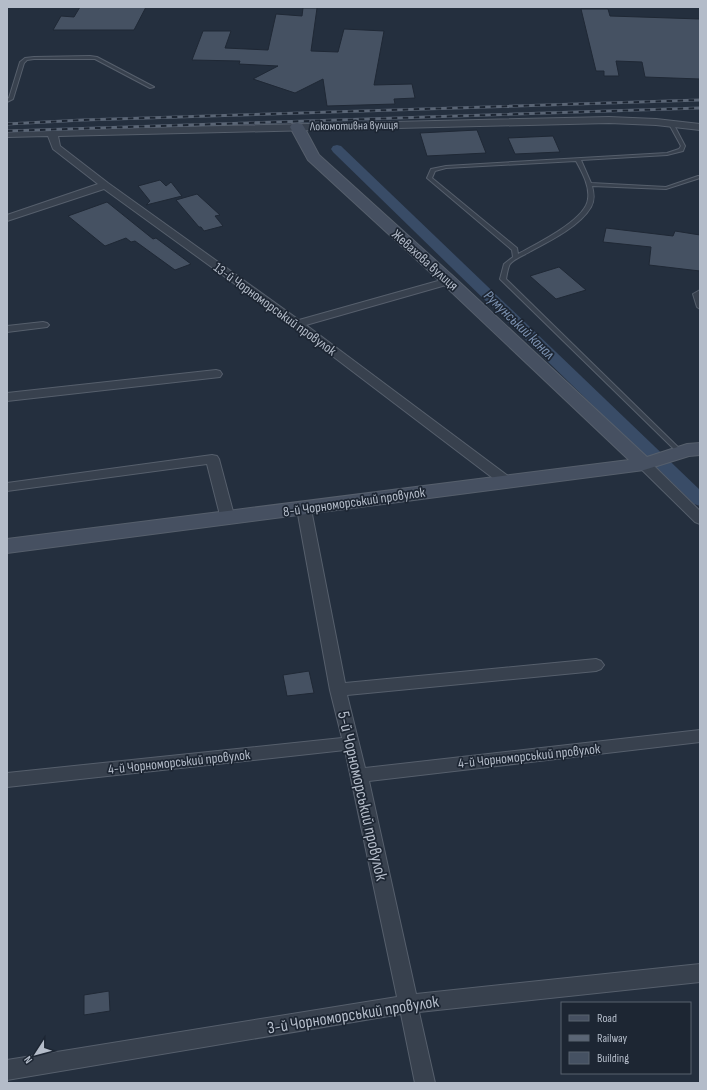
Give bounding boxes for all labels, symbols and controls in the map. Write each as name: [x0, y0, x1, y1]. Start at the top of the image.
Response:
street label: Локомотивна вулиця: [309, 118, 399, 134]
street label: Жевахова вулиця: [388, 226, 462, 294]
street label: 13-й Чорноморський провулок: [210, 259, 340, 360]
water label: Румунський канал: [479, 286, 559, 364]
street label: 8-й Чорноморський провулок: [282, 484, 427, 520]
street label: 5-й Чорноморський провулок: [333, 709, 391, 883]
street label: 4-й Чорноморський провулок: [457, 740, 602, 772]
street label: 4-й Чорноморський провулок: [107, 746, 252, 778]
street label: 3-й Чорноморський провулок: [266, 991, 441, 1038]
legend: [561, 1002, 691, 1074]
text: Road: [597, 1011, 617, 1026]
text: Railway: [597, 1031, 628, 1046]
north arrow: [16, 1034, 56, 1074]
text: Building: [597, 1051, 629, 1066]
text: N: [21, 1053, 35, 1066]

